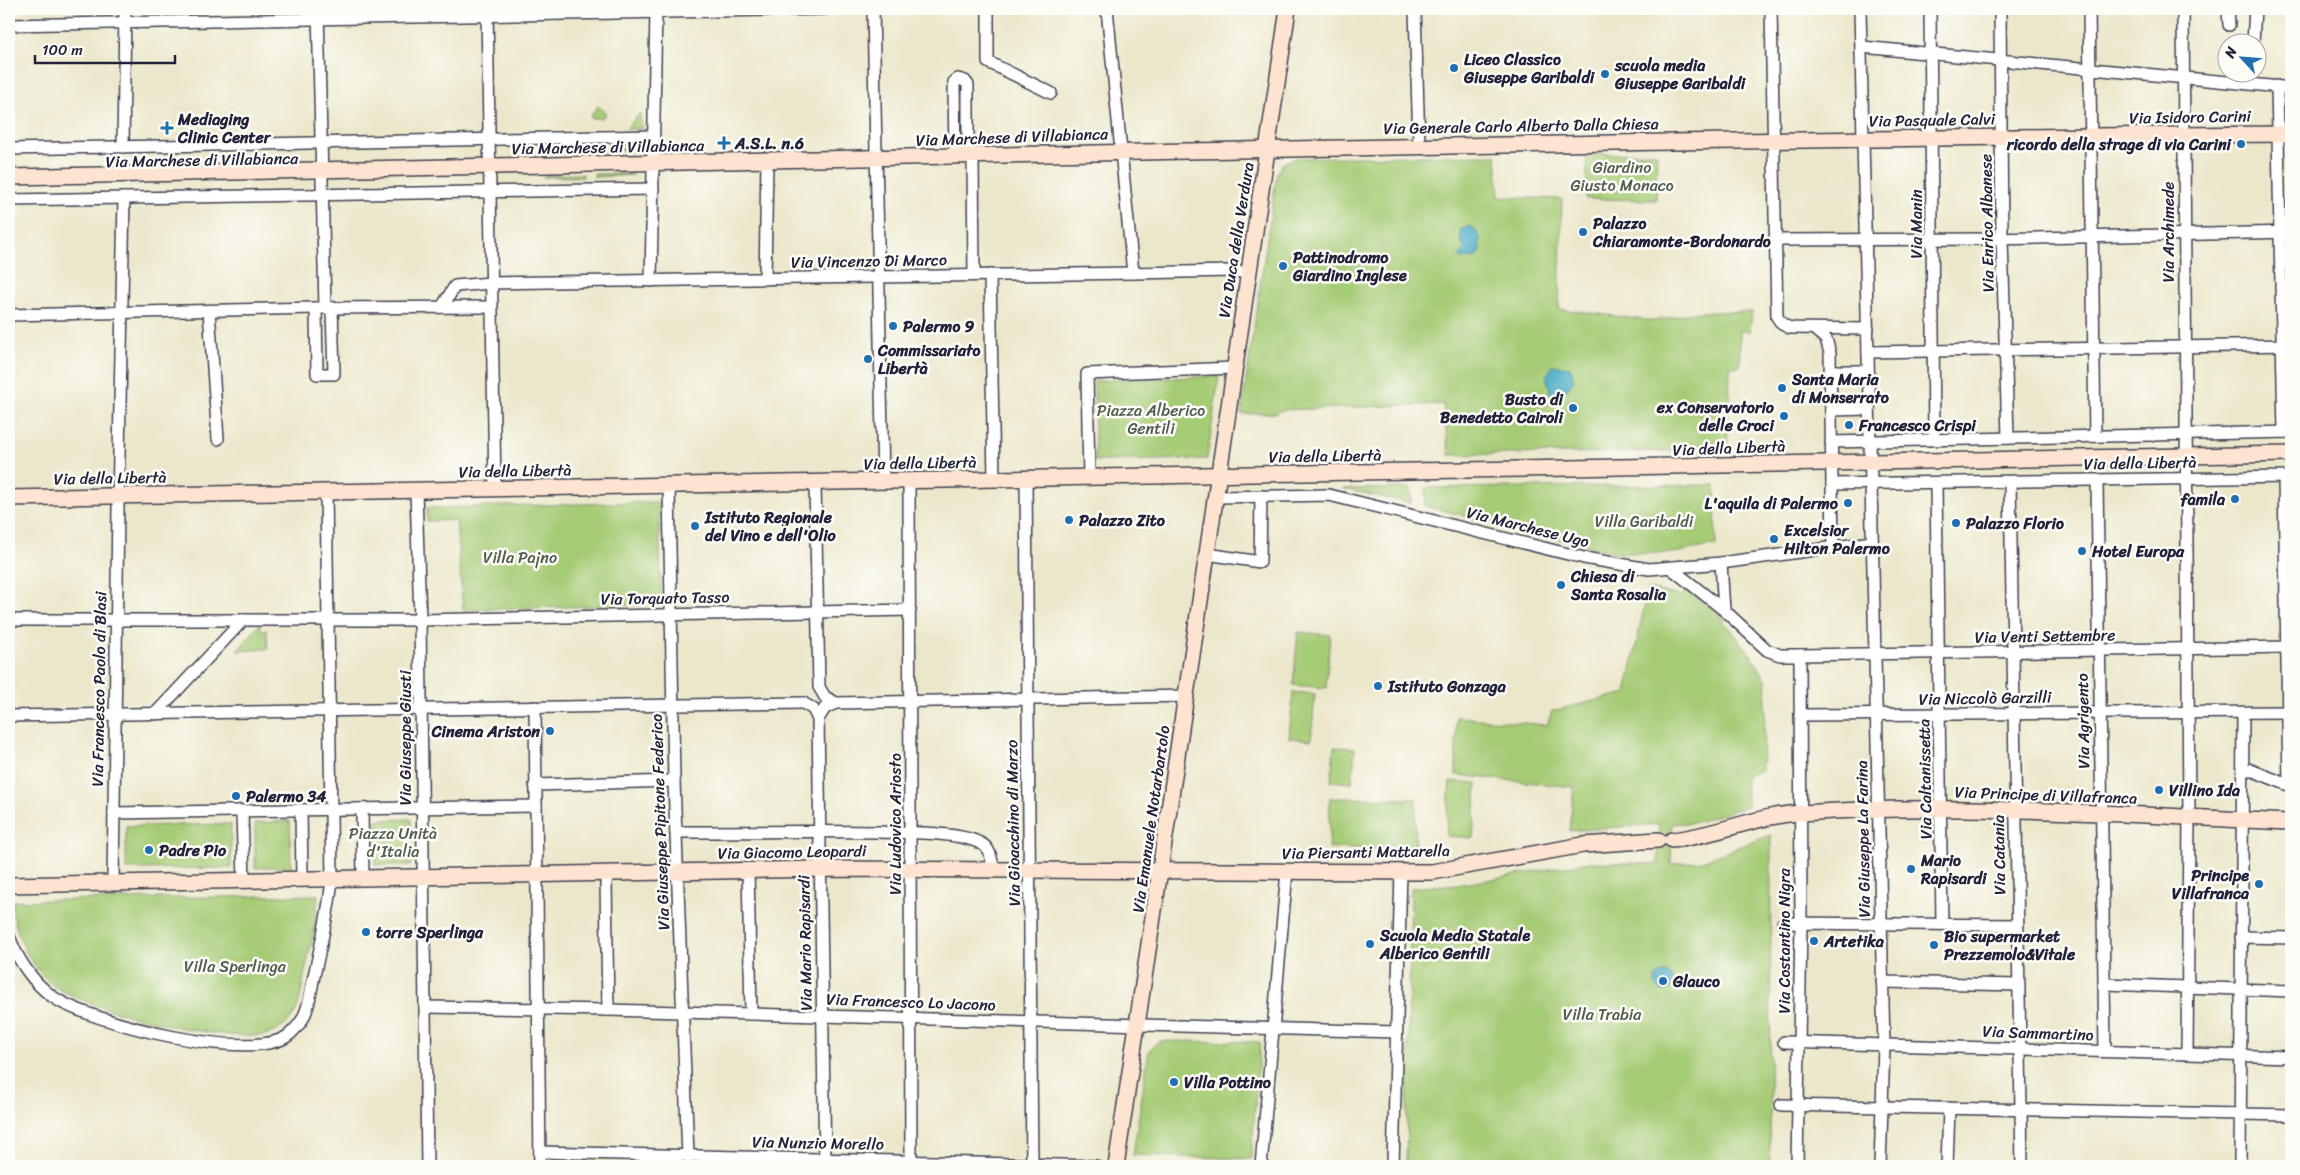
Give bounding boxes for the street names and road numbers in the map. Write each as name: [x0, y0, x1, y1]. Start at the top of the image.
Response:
street label: Via Isidoro Carini: [2129, 101, 2252, 133]
street label: Via Pasquale Calvi: [1869, 104, 1996, 136]
street label: Via Generale Carlo Alberto Dalla Chiesa: [1383, 109, 1659, 143]
street label: Via Marchese di Villabianca: [915, 119, 1110, 155]
street label: Via Marchese di Villabianca: [512, 131, 705, 163]
street label: Via Marchese di Villabianca: [106, 144, 299, 176]
street label: Via Enrico Albanese: [1971, 154, 2003, 292]
street label: Via Duca della Verdura: [1209, 160, 1263, 320]
street label: Via Archimede: [2154, 181, 2183, 283]
street label: Via Manin: [1902, 189, 1931, 259]
street label: Via Vincenzo Di Marco: [791, 245, 947, 277]
street label: Via della Libertà: [1672, 432, 1786, 464]
street label: Via della Libertà: [1268, 441, 1382, 471]
street label: Via della Libertà: [863, 448, 977, 478]
street label: Via della Libertà: [2083, 448, 2197, 478]
street label: Via della Libertà: [458, 456, 572, 486]
street label: Via della Libertà: [53, 463, 167, 493]
street label: Via Marchese Ugo: [1464, 498, 1592, 556]
street label: Via Torquato Tasso: [600, 582, 730, 614]
street label: Via Francesco Paolo di Blasi: [83, 591, 115, 787]
street label: Via Venti Settembre: [1974, 620, 2116, 652]
street label: Via Giuseppe Giusti: [391, 670, 420, 806]
street label: Via Agrigento: [2068, 673, 2098, 769]
street label: Via Niccolò Garzilli: [1918, 682, 2052, 714]
street label: Via Giuseppe Pipitone Federico: [642, 713, 678, 931]
street label: Via Caltanissetta: [1909, 719, 1941, 839]
street label: Via Emanuele Notarbartolo: [1123, 723, 1179, 915]
street label: Via Gioacchino di Marzo: [997, 739, 1029, 907]
street label: Via Ludovico Ariosto: [881, 753, 910, 895]
street label: Via Giuseppe La Farina: [1847, 760, 1879, 918]
street label: Via Principe di Villafranca: [1954, 777, 2138, 813]
street label: Via Catania: [1984, 815, 2014, 895]
street label: Via Giacomo Leopardi: [717, 836, 867, 868]
street label: Via Piersanti Mattarella: [1282, 836, 1450, 868]
street label: Via Costantino Nigra: [1770, 867, 1799, 1014]
street label: Via Mario Rapisardi: [789, 874, 821, 1011]
street label: Via Francesco Lo Jacono: [826, 985, 996, 1019]
street label: Via Sammartino: [1982, 1017, 2094, 1049]
street label: Via Nunzio Morello: [752, 1127, 884, 1159]

